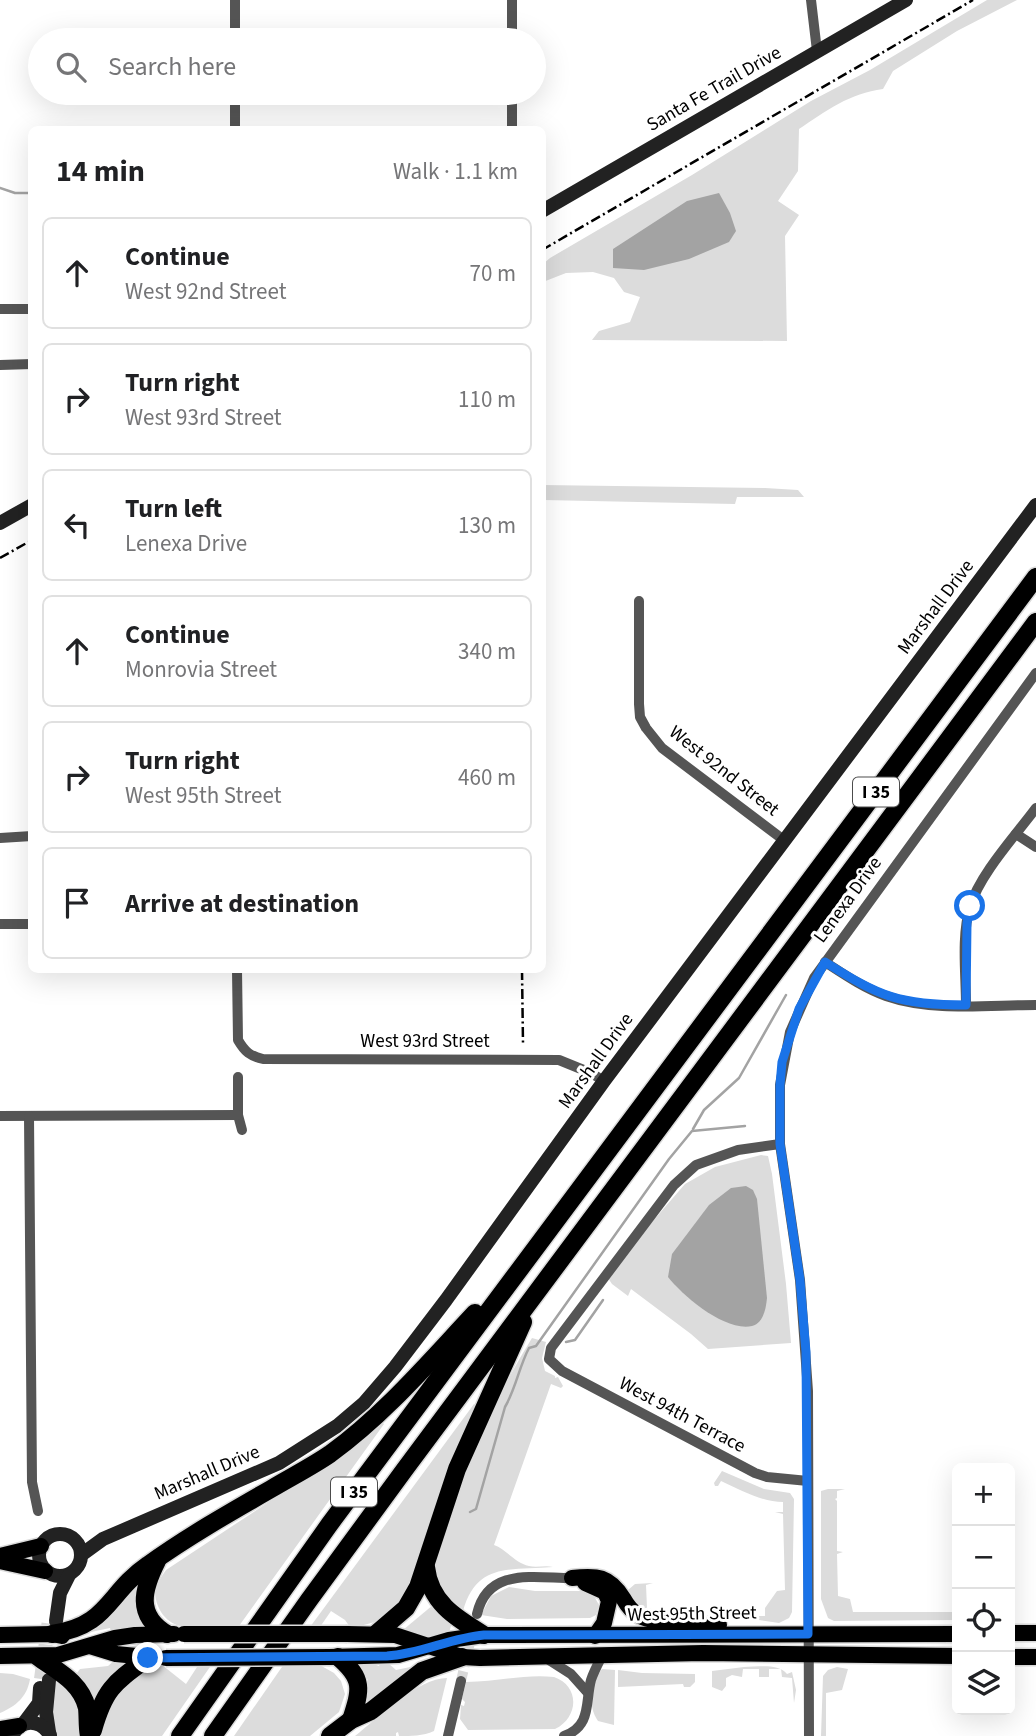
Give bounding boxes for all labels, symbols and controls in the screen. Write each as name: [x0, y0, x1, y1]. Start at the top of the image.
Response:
search box: [28, 28, 546, 105]
street label: Santa Fe Trail Drive: [642, 39, 786, 139]
icon: search: [52, 48, 90, 86]
text: Search here: [108, 48, 236, 85]
text: 14 min: [56, 150, 145, 193]
text: Walk · 1.1 km: [393, 155, 518, 188]
text: Continue: [125, 238, 230, 275]
icon: ahead: [58, 254, 96, 292]
text: 70 m: [469, 257, 516, 290]
text: West 92nd Street: [125, 275, 286, 308]
text: Turn right: [125, 364, 240, 401]
icon: right: [58, 380, 96, 418]
text: 110 m: [458, 383, 516, 416]
text: West 93rd Street: [125, 401, 282, 434]
text: Turn left: [125, 490, 222, 527]
icon: left: [58, 506, 96, 544]
text: 130 m: [458, 509, 516, 542]
text: Lenexa Drive: [125, 527, 247, 560]
street label: Marshall Drive: [891, 554, 981, 660]
text: Continue: [125, 616, 230, 653]
icon: ahead: [58, 632, 96, 670]
text: 340 m: [458, 635, 516, 668]
text: Monrovia Street: [125, 653, 277, 686]
street label: West 92nd Street: [663, 719, 785, 823]
text: Turn right: [125, 742, 240, 779]
icon: right: [58, 758, 96, 796]
text: 460 m: [458, 761, 516, 794]
road number: I 35: [853, 778, 899, 806]
text: West 95th Street: [125, 779, 281, 812]
street label: Lenexa Drive: [807, 851, 889, 949]
icon: arrive: [58, 884, 96, 922]
text: Arrive at destination: [125, 885, 359, 922]
route start: [954, 890, 985, 921]
street label: Marshall Drive: [552, 1008, 640, 1114]
street label: West 93rd Street: [360, 1028, 490, 1055]
street label: West 94th Terrace: [614, 1370, 750, 1460]
street label: Marshall Drive: [150, 1439, 264, 1507]
map controls: [952, 1463, 1015, 1715]
button: +: [952, 1463, 1015, 1526]
road number: I 35: [331, 1478, 377, 1506]
button: −: [952, 1526, 1015, 1589]
button: locate: [952, 1589, 1015, 1652]
street label: West 95th Street: [627, 1599, 757, 1629]
route end: [132, 1642, 163, 1673]
button: layers: [952, 1652, 1015, 1715]

